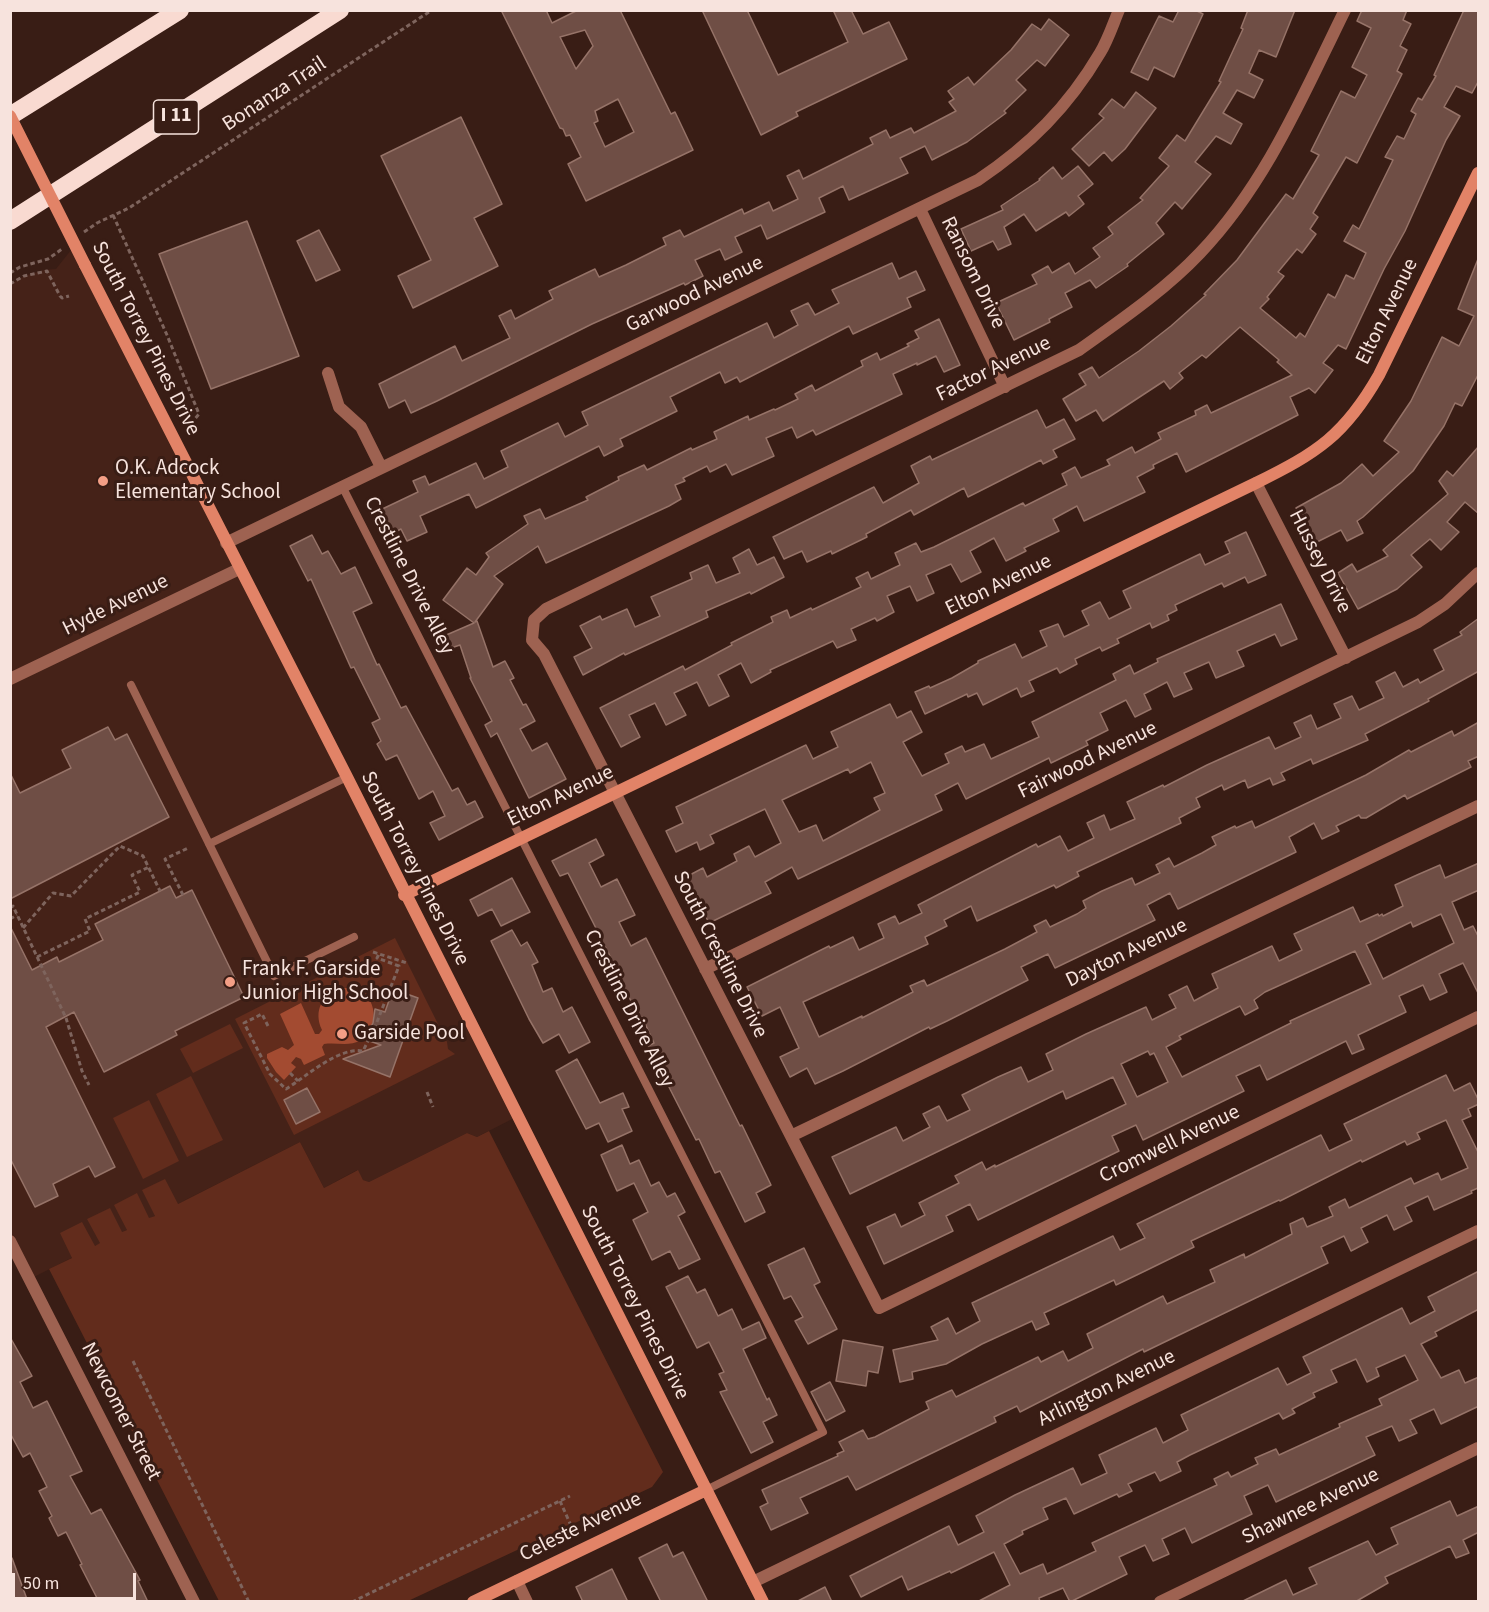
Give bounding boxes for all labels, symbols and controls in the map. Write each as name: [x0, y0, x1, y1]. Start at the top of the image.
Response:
street label: Bonanza Trail: [218, 52, 332, 138]
road number: I 11: [154, 100, 198, 134]
street label: Ransom Drive: [934, 213, 1010, 333]
street label: South Torrey Pines Drive: [85, 238, 205, 440]
street label: Garwood Avenue: [622, 251, 768, 339]
street label: Elton Avenue: [1351, 255, 1425, 369]
street label: Factor Avenue: [933, 331, 1055, 409]
place label: O.K. Adcock Elementary School: [115, 456, 281, 506]
marker: O.K. Adcock Elementary School: [96, 474, 110, 488]
street label: Crestline Drive Alley: [357, 493, 459, 659]
street label: Hussey Drive: [1282, 506, 1356, 618]
street label: Elton Avenue: [942, 549, 1056, 623]
street label: Hyde Avenue: [59, 570, 173, 642]
street label: Fairwood Avenue: [1014, 716, 1162, 806]
street label: Elton Avenue: [504, 760, 618, 834]
street label: South Torrey Pines Drive: [354, 768, 474, 970]
street label: South Crestline Drive: [666, 867, 772, 1043]
street label: Dayton Avenue: [1062, 914, 1192, 994]
street label: Crestline Drive Alley: [577, 926, 679, 1092]
place label: Frank F. Garside Junior High School: [242, 957, 408, 1007]
marker: Frank F. Garside Junior High School: [223, 975, 237, 989]
place label: Garside Pool: [354, 1021, 464, 1047]
marker: Garside Pool: [335, 1027, 349, 1041]
street label: Cromwell Avenue: [1096, 1100, 1244, 1190]
street label: South Torrey Pines Drive: [574, 1202, 694, 1404]
street label: Newcomer Street: [74, 1339, 166, 1485]
street label: Arlington Avenue: [1034, 1345, 1180, 1433]
street label: Shawnee Avenue: [1238, 1463, 1384, 1551]
street label: Celeste Avenue: [516, 1488, 646, 1568]
scale bar: [15, 1561, 140, 1599]
text: 50 m: [23, 1571, 59, 1596]

